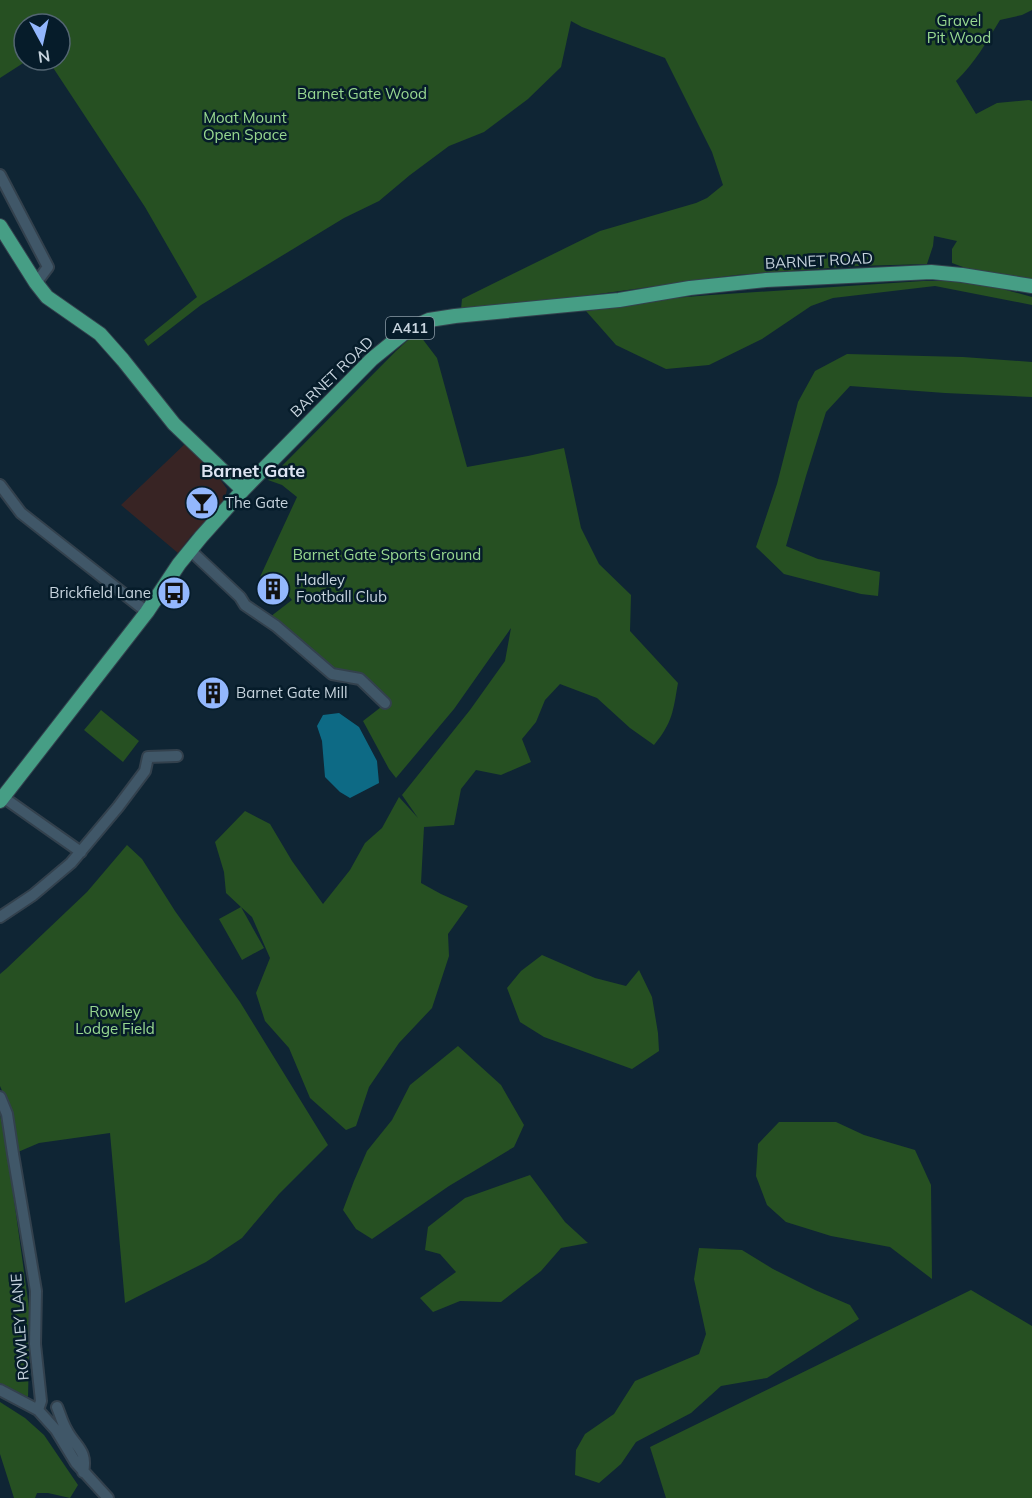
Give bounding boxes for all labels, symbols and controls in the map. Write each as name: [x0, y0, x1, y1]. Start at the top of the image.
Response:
park label: Gravel Pit Wood: [927, 11, 991, 47]
north arrow: [12, 12, 72, 72]
text: N: [37, 46, 51, 68]
park label: Barnet Gate Wood: [297, 84, 427, 103]
park label: Moat Mount Open Space: [203, 108, 287, 144]
street label: BARNET ROAD: [764, 248, 874, 273]
road number: A411: [386, 317, 434, 339]
street label: BARNET ROAD: [286, 332, 377, 421]
district label: Barnet Gate: [201, 459, 305, 482]
bar icon: The Gate: [184, 485, 220, 521]
place label: The Gate: [225, 493, 288, 512]
park label: Barnet Gate Sports Ground: [293, 545, 481, 564]
place label: Hadley Football Club: [296, 570, 387, 606]
building icon: Hadley Football Club: [255, 571, 291, 607]
bus stop icon: Brickfield Lane: [156, 575, 192, 611]
place label: Brickfield Lane: [49, 583, 151, 602]
building icon: Barnet Gate Mill: [195, 675, 231, 711]
place label: Barnet Gate Mill: [236, 683, 348, 702]
park label: Rowley Lodge Field: [75, 1002, 155, 1038]
street label: ROWLEY LANE: [6, 1273, 33, 1381]

